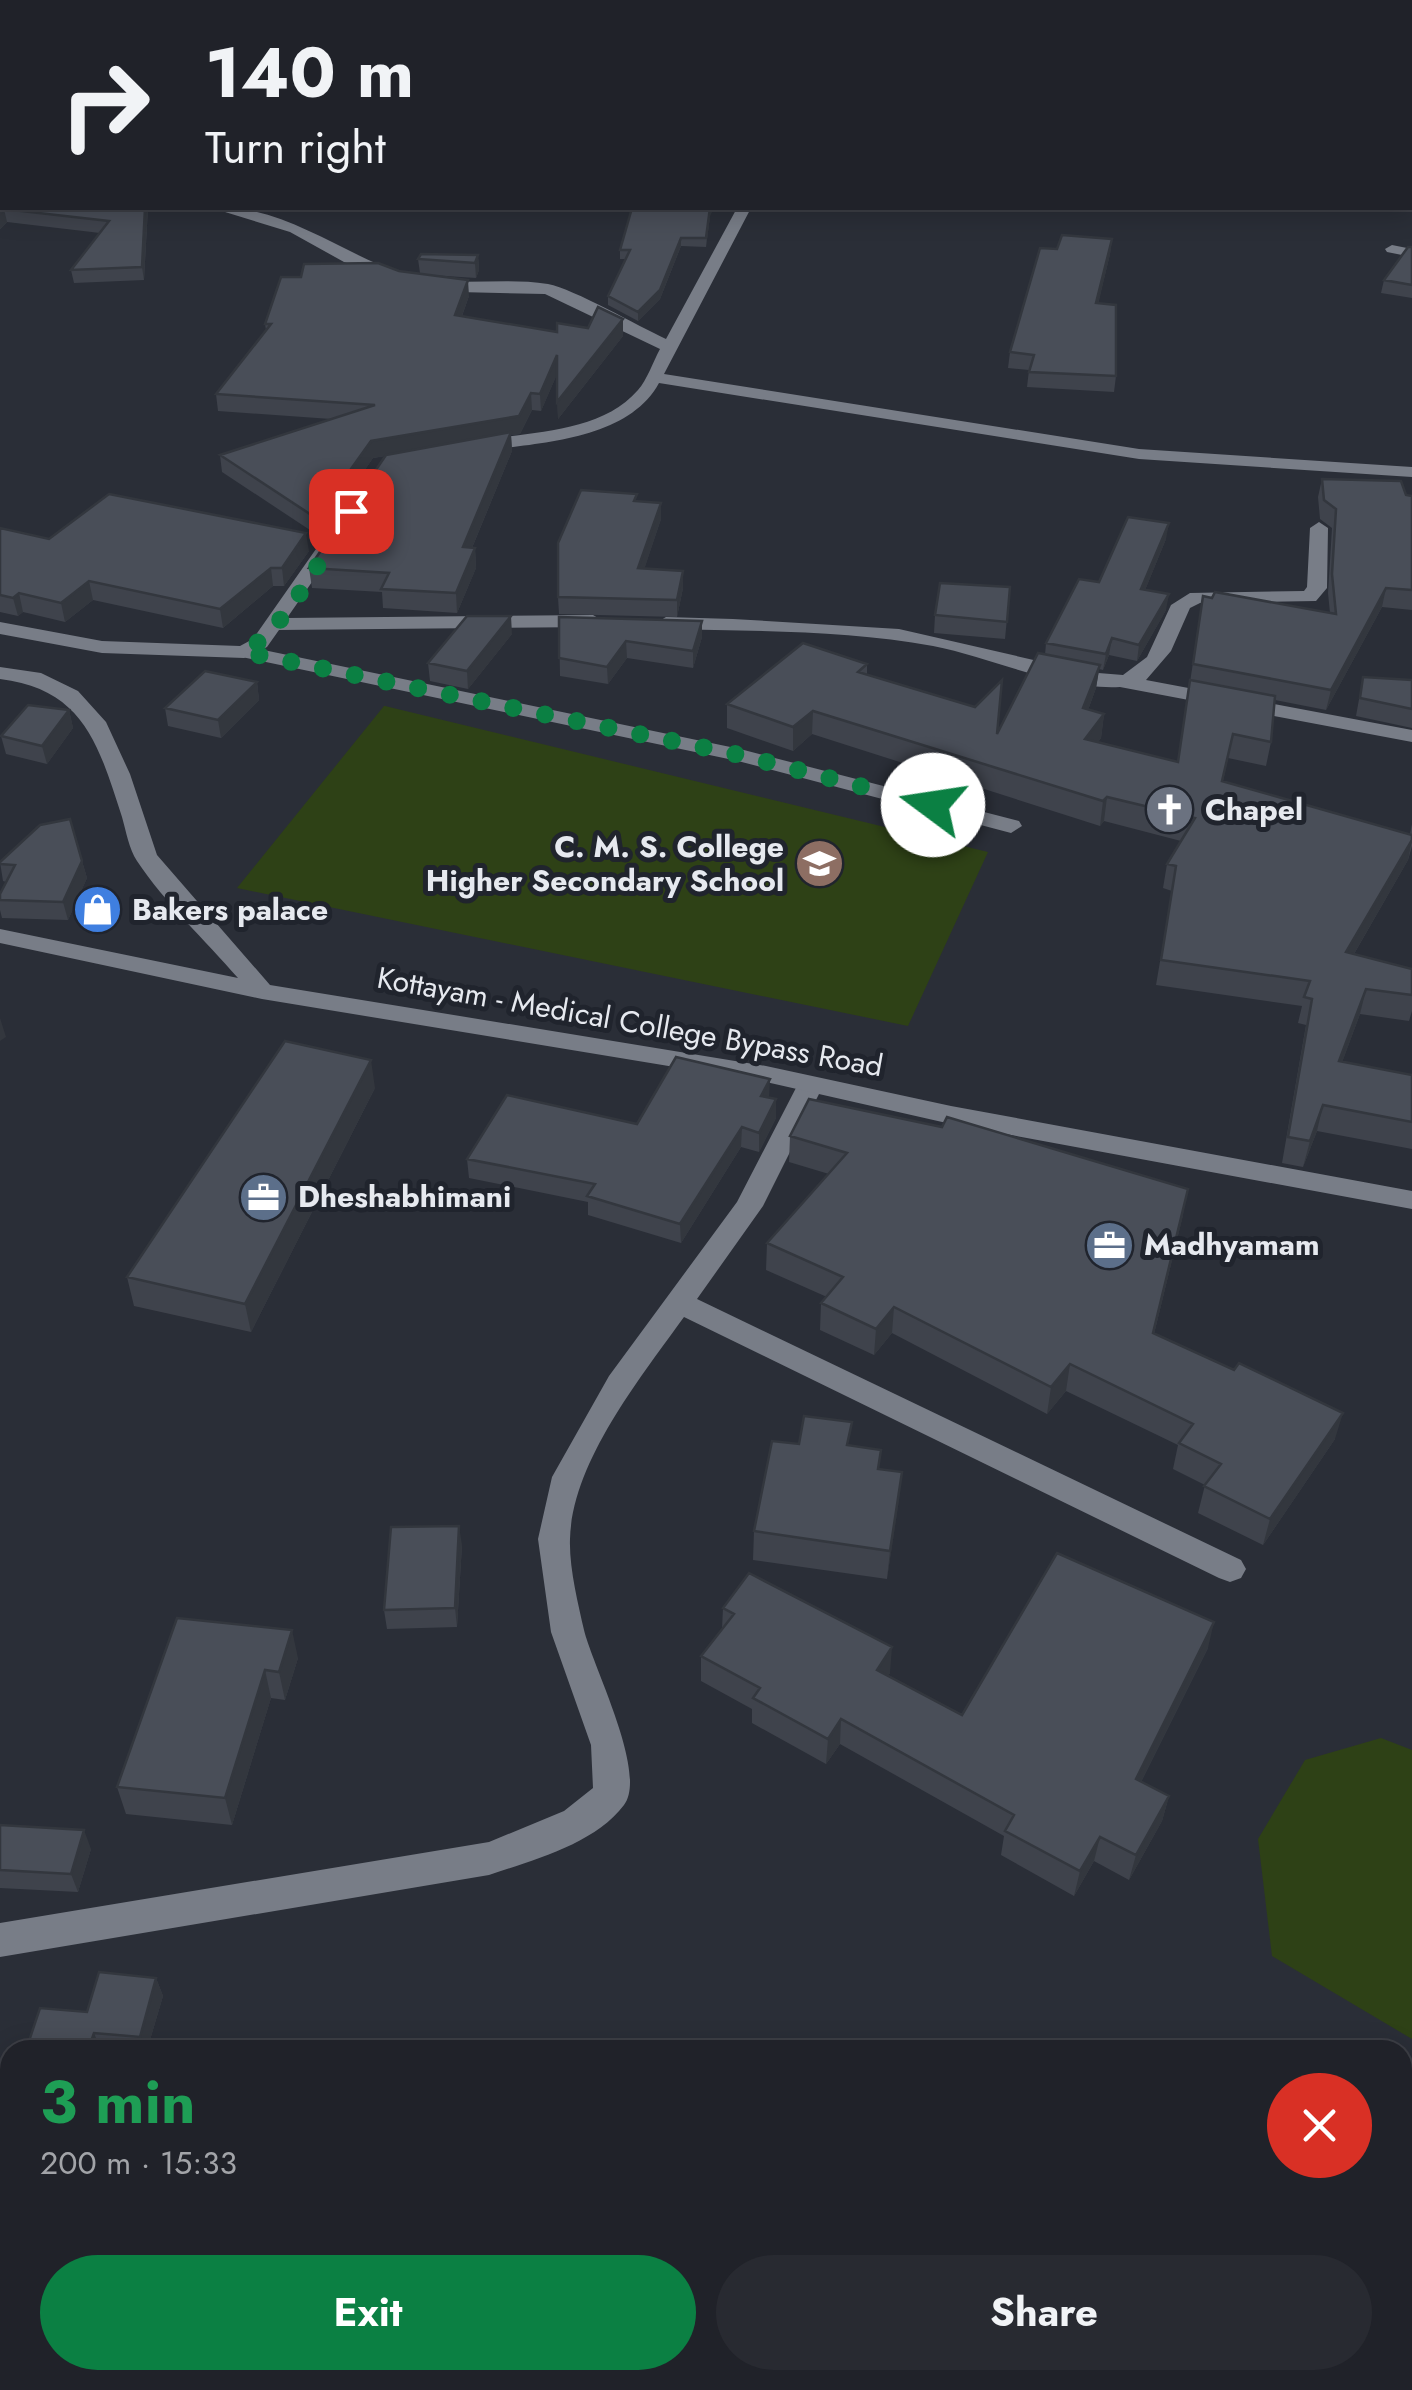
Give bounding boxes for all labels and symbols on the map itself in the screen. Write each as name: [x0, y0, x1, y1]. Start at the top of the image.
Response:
pin: [309, 469, 394, 554]
position arrow: [881, 753, 985, 857]
church icon: Chapel: [1144, 784, 1196, 836]
place label: Chapel: [1205, 788, 1303, 831]
place label: C. M. S. College Higher Secondary School: [426, 825, 784, 902]
school or university icon: C. M. S. College Higher Secondary School: [793, 838, 845, 890]
shop icon: Bakers palace: [71, 884, 123, 936]
place label: Bakers palace: [132, 888, 328, 931]
street label: Kottayam - Medical College Bypass Road: [374, 956, 886, 1087]
office icon: Dheshabhimani: [237, 1171, 289, 1223]
place label: Dheshabhimani: [298, 1175, 511, 1218]
office icon: Madhyamam: [1083, 1219, 1135, 1271]
place label: Madhyamam: [1144, 1223, 1320, 1266]

